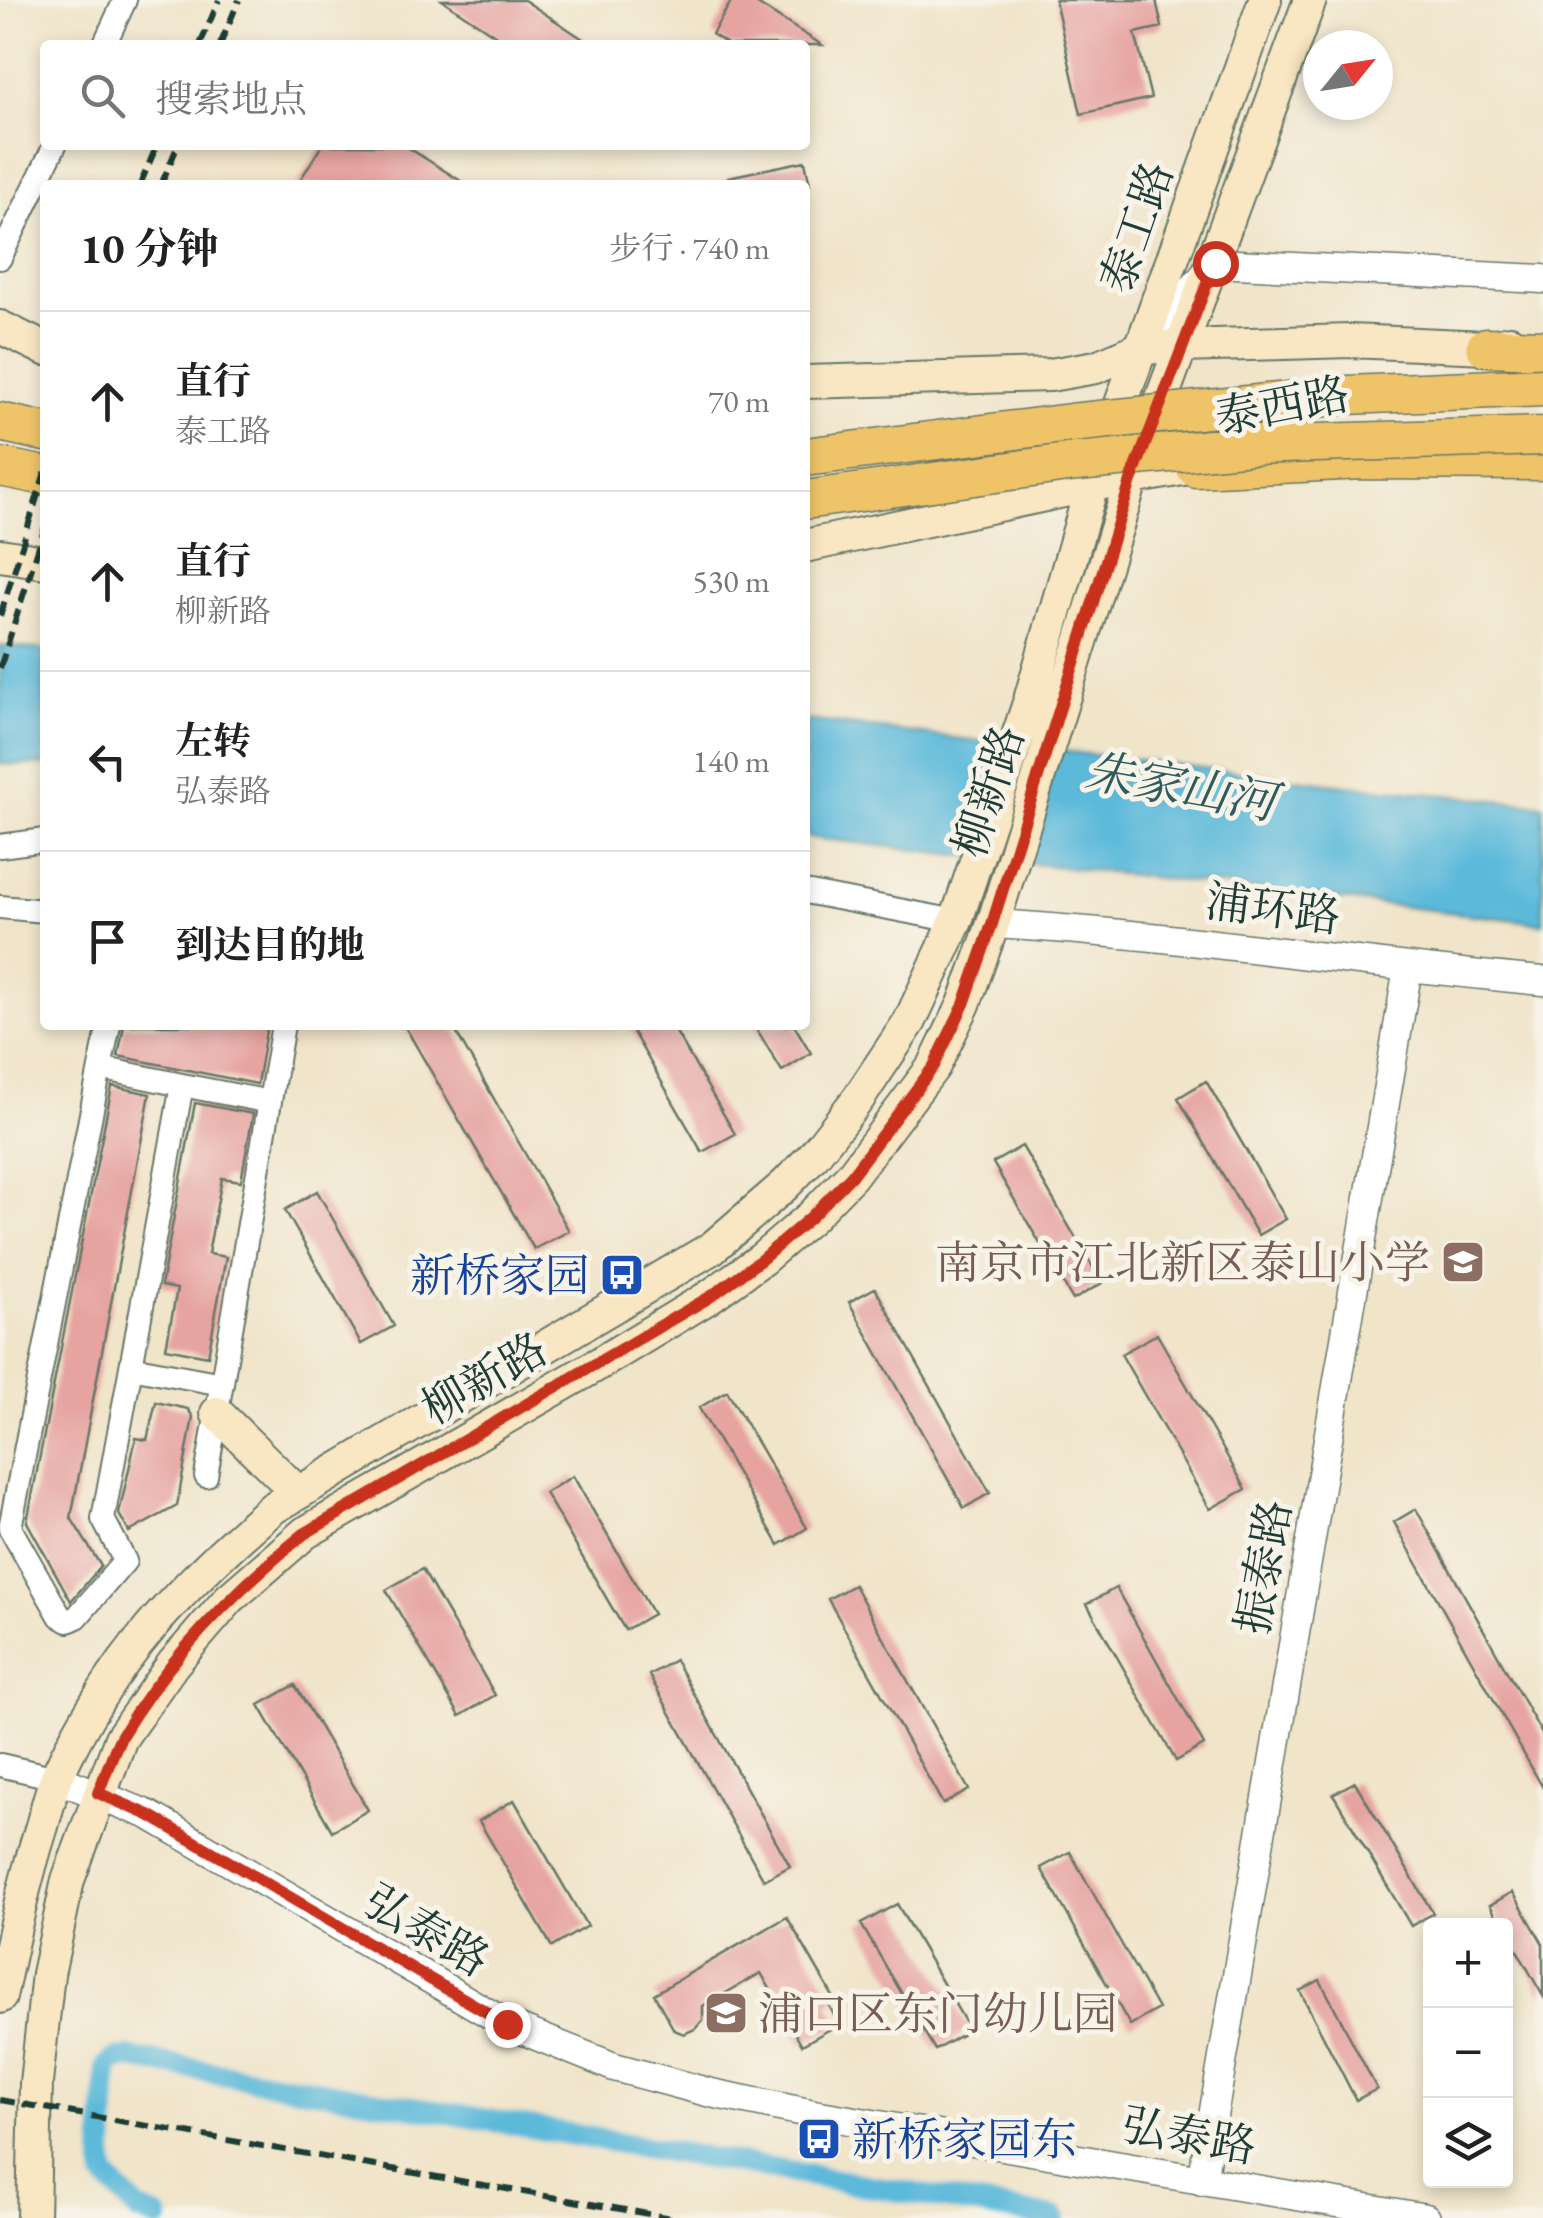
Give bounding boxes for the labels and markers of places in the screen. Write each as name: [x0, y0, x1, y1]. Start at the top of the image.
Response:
place label: 南京市江北新区泰山小学: [935, 1233, 1430, 1291]
school or university icon: 南京市江北新区泰山小学: [1440, 1239, 1486, 1285]
place label: 新桥家园: [410, 1246, 590, 1304]
bus stop icon: 新桥家园: [599, 1252, 645, 1298]
place label: 浦口区东门幼儿园: [758, 1984, 1118, 2042]
school or university icon: 浦口区东门幼儿园: [703, 1990, 749, 2036]
place label: 新桥家园东: [852, 2110, 1077, 2168]
bus stop icon: 新桥家园东: [796, 2116, 842, 2162]

